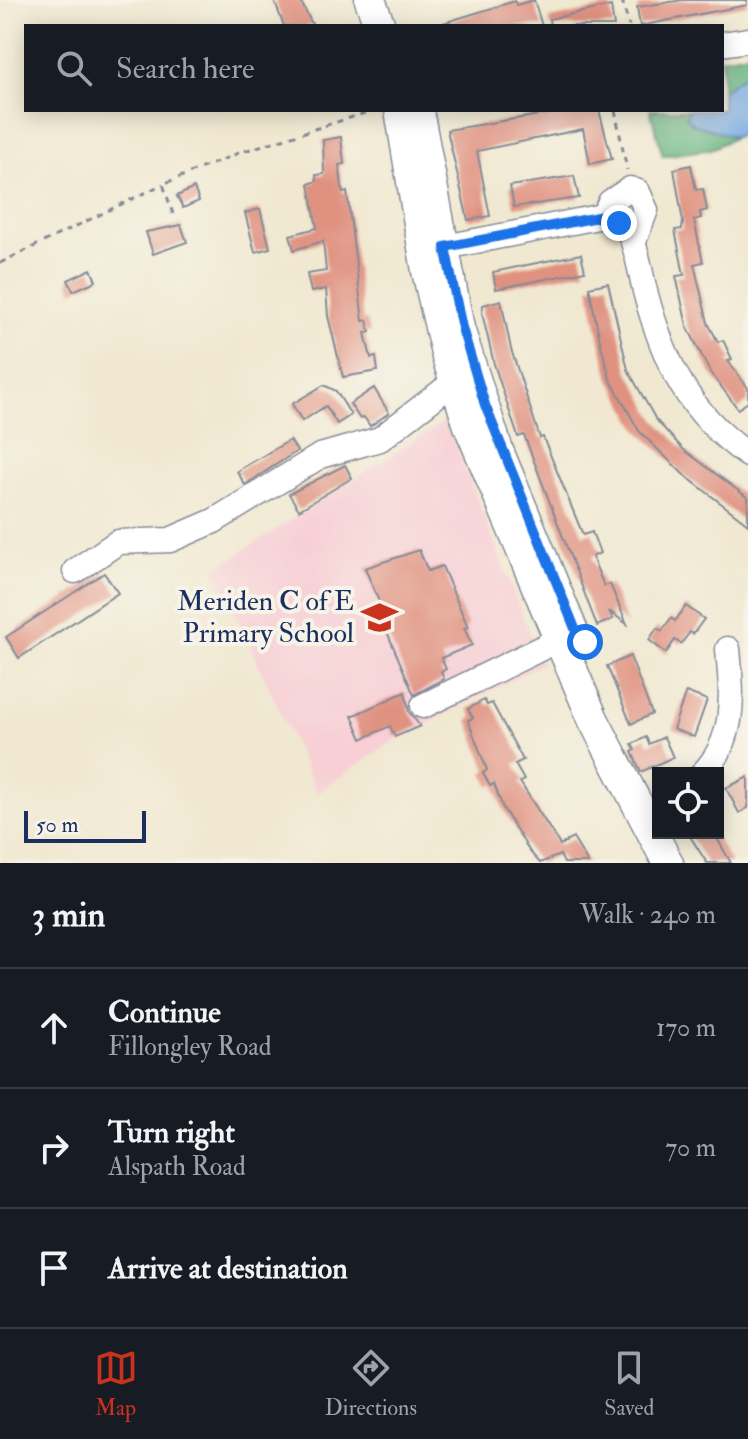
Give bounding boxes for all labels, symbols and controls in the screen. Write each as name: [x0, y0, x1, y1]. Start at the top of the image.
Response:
search box: [24, 24, 724, 112]
icon: search: [52, 46, 96, 90]
text: Search here: [116, 50, 255, 87]
route end: [601, 205, 637, 241]
place label: Meriden C of E Primary School: [177, 584, 354, 651]
school or university icon: Meriden C of E Primary School: [361, 598, 399, 636]
route start: [567, 624, 603, 660]
map controls: [652, 767, 724, 839]
button: locate: [652, 767, 724, 839]
scale bar: [24, 807, 146, 843]
text: 50 m: [36, 811, 78, 839]
text: 3 min: [32, 894, 105, 937]
text: Walk · 240 m: [580, 899, 716, 931]
text: Continue: [108, 994, 221, 1031]
icon: ahead: [32, 1006, 76, 1050]
text: 170 m: [656, 1012, 716, 1044]
text: Fillongley Road: [108, 1031, 272, 1063]
text: Turn right: [108, 1114, 235, 1151]
icon: right: [32, 1126, 76, 1170]
text: 70 m: [665, 1132, 716, 1164]
text: Alspath Road: [108, 1151, 246, 1183]
icon: arrive: [32, 1246, 76, 1290]
text: Arrive at destination: [108, 1250, 348, 1287]
tab: Map: [94, 1346, 138, 1422]
tab: Directions: [325, 1346, 417, 1422]
tab: Saved: [604, 1346, 654, 1422]

